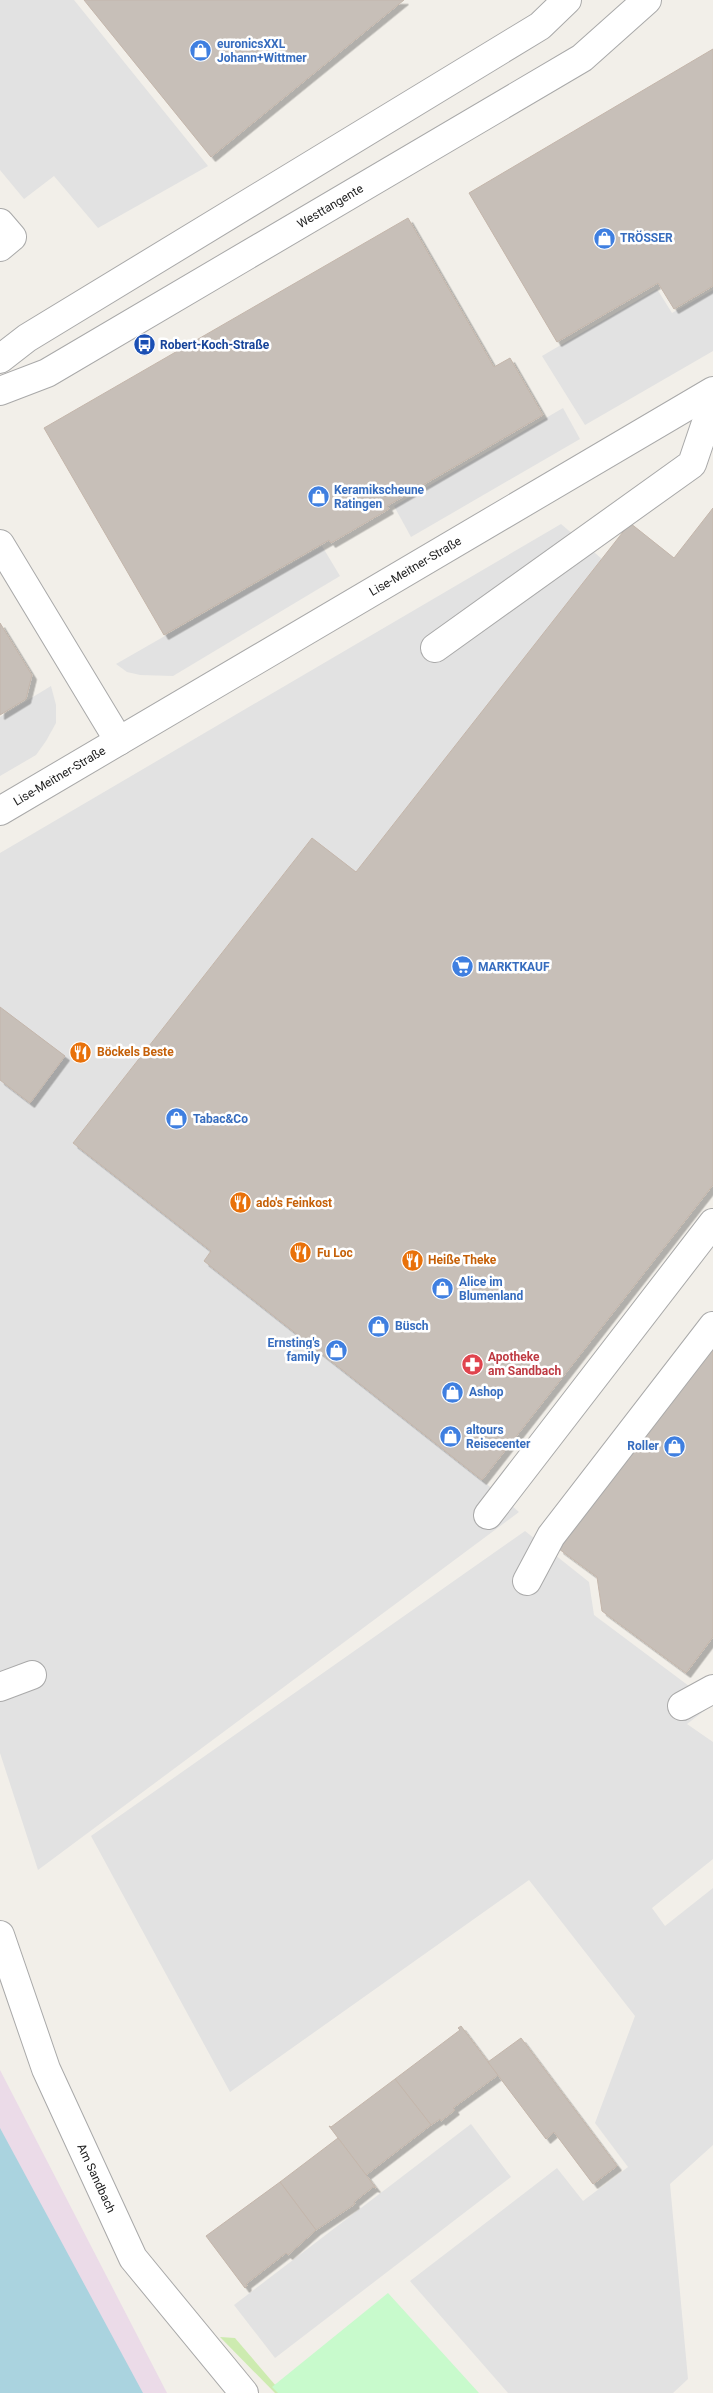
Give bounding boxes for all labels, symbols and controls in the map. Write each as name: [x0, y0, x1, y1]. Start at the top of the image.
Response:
place label: euronicsXXL Johann+Wittmer: [217, 37, 307, 65]
shop icon: euronicsXXL Johann+Wittmer: [189, 39, 213, 63]
street label: Westtangente: [295, 181, 366, 231]
shop icon: TRÖSSER: [592, 226, 616, 250]
place label: TRÖSSER: [620, 230, 673, 245]
bus stop icon: Robert-Koch-Straße: [132, 333, 156, 357]
place label: Robert-Koch-Straße: [160, 338, 270, 352]
place label: Keramikscheune Ratingen: [334, 483, 425, 511]
shop icon: Keramikscheune Ratingen: [306, 485, 330, 509]
street label: Lise-Meitner-Straße: [367, 534, 464, 599]
street label: Lise-Meitner-Straße: [11, 743, 108, 809]
supermarket icon: MARKTKAUF: [450, 955, 474, 979]
place label: MARKTKAUF: [478, 960, 550, 974]
restaurant icon: Böckels Beste: [69, 1040, 93, 1064]
place label: Böckels Beste: [97, 1045, 174, 1059]
shop icon: Tabac&Co: [165, 1107, 189, 1131]
place label: Tabac&Co: [193, 1112, 248, 1126]
restaurant icon: ado's Feinkost: [228, 1191, 252, 1215]
place label: ado's Feinkost: [256, 1196, 332, 1210]
restaurant icon: Fu Loc: [289, 1241, 313, 1265]
place label: Fu Loc: [317, 1246, 353, 1260]
restaurant icon: Heiße Theke: [400, 1248, 424, 1272]
place label: Heiße Theke: [428, 1253, 497, 1267]
place label: Alice im Blumenland: [459, 1275, 523, 1303]
shop icon: Alice im Blumenland: [431, 1277, 455, 1301]
shop icon: Büsch: [367, 1314, 391, 1338]
place label: Büsch: [395, 1319, 429, 1333]
place label: Ernsting's family: [268, 1336, 321, 1364]
shop icon: Ernsting's family: [324, 1338, 348, 1362]
place label: Apotheke am Sandbach: [488, 1350, 562, 1378]
pharmacy icon: Apotheke am Sandbach: [460, 1352, 484, 1376]
shop icon: Ashop: [441, 1380, 465, 1404]
place label: Ashop: [469, 1385, 504, 1399]
place label: altours Reisecenter: [466, 1423, 531, 1451]
shop icon: altours Reisecenter: [438, 1425, 462, 1449]
shop icon: Roller: [663, 1434, 687, 1458]
place label: Roller: [627, 1439, 660, 1453]
street label: Am Sandbach: [74, 2141, 118, 2215]

